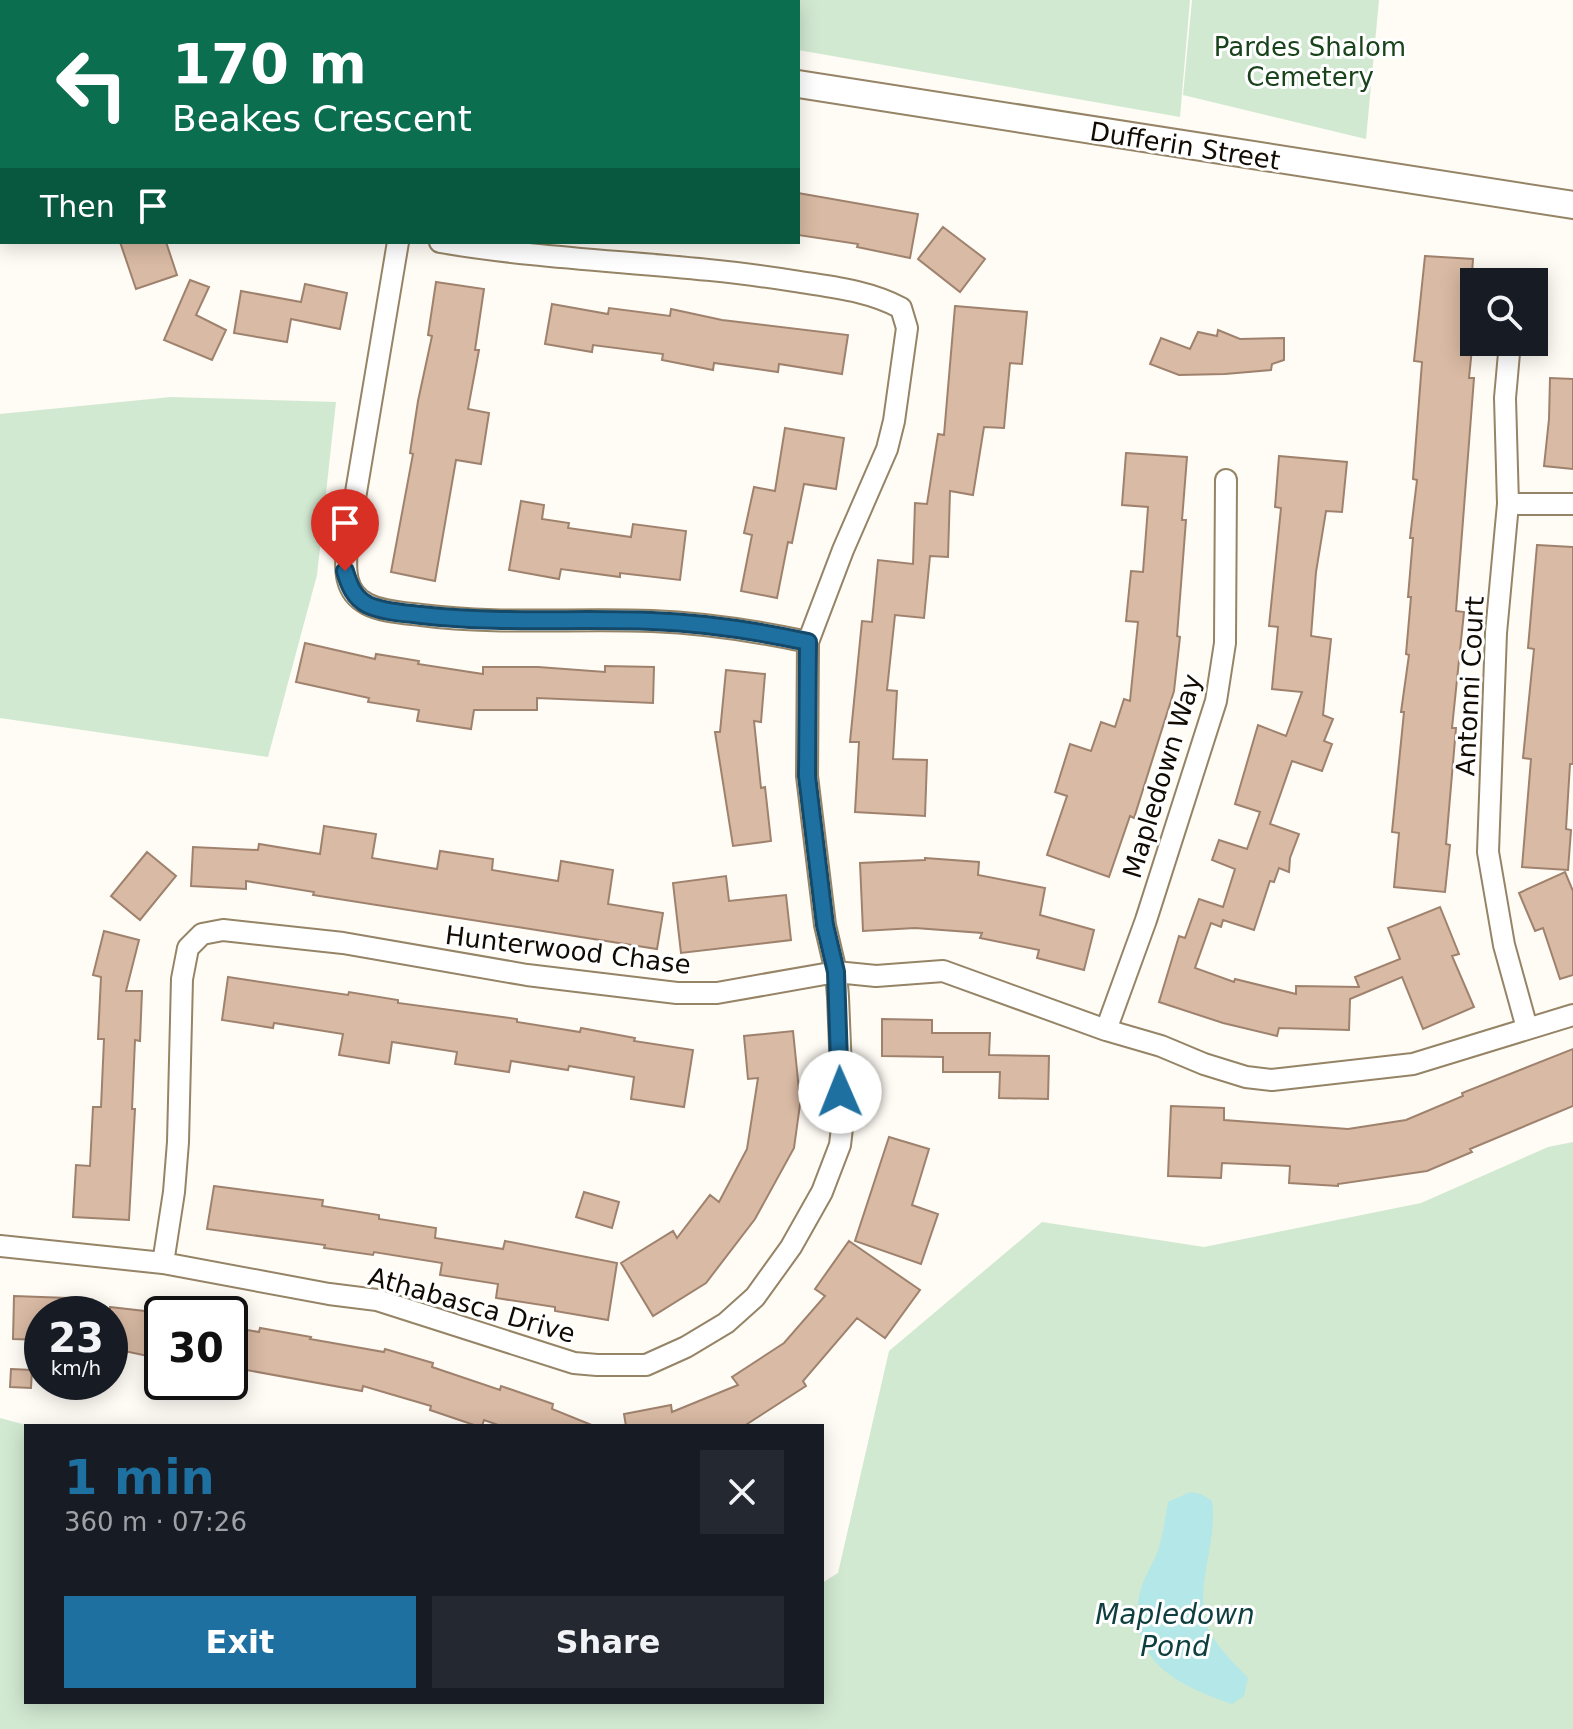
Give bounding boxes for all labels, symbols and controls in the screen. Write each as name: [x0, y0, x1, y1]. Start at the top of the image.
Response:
text: 170 m: [172, 31, 367, 96]
icon: left: [40, 32, 144, 136]
park label: Pardes Shalom Cemetery: [1214, 32, 1406, 92]
text: Beakes Crescent: [172, 98, 472, 139]
street label: Dufferin Street: [1088, 116, 1282, 176]
icon: arrive: [131, 184, 175, 228]
text: Then: [40, 189, 115, 224]
map controls: [1460, 268, 1548, 356]
button: search: [1460, 268, 1548, 356]
pin: [311, 489, 379, 571]
icon: arrive: [323, 501, 367, 545]
street label: Antonni Court: [1450, 595, 1490, 777]
street label: Mapledown Way: [1117, 670, 1207, 882]
street label: Hunterwood Chase: [443, 920, 693, 980]
position arrow: [798, 1050, 882, 1134]
street label: Athabasca Drive: [365, 1261, 579, 1349]
speed limit sign: 30: [144, 1296, 248, 1400]
text: 23: [48, 1315, 104, 1361]
text: km/h: [51, 1356, 101, 1380]
text: 1 min: [64, 1449, 215, 1505]
button: close: [700, 1450, 784, 1534]
text: 360 m · 07:26: [64, 1507, 247, 1537]
button: Exit: [64, 1596, 416, 1688]
button: Share: [432, 1596, 784, 1688]
water label: Mapledown Pond: [1095, 1598, 1255, 1663]

